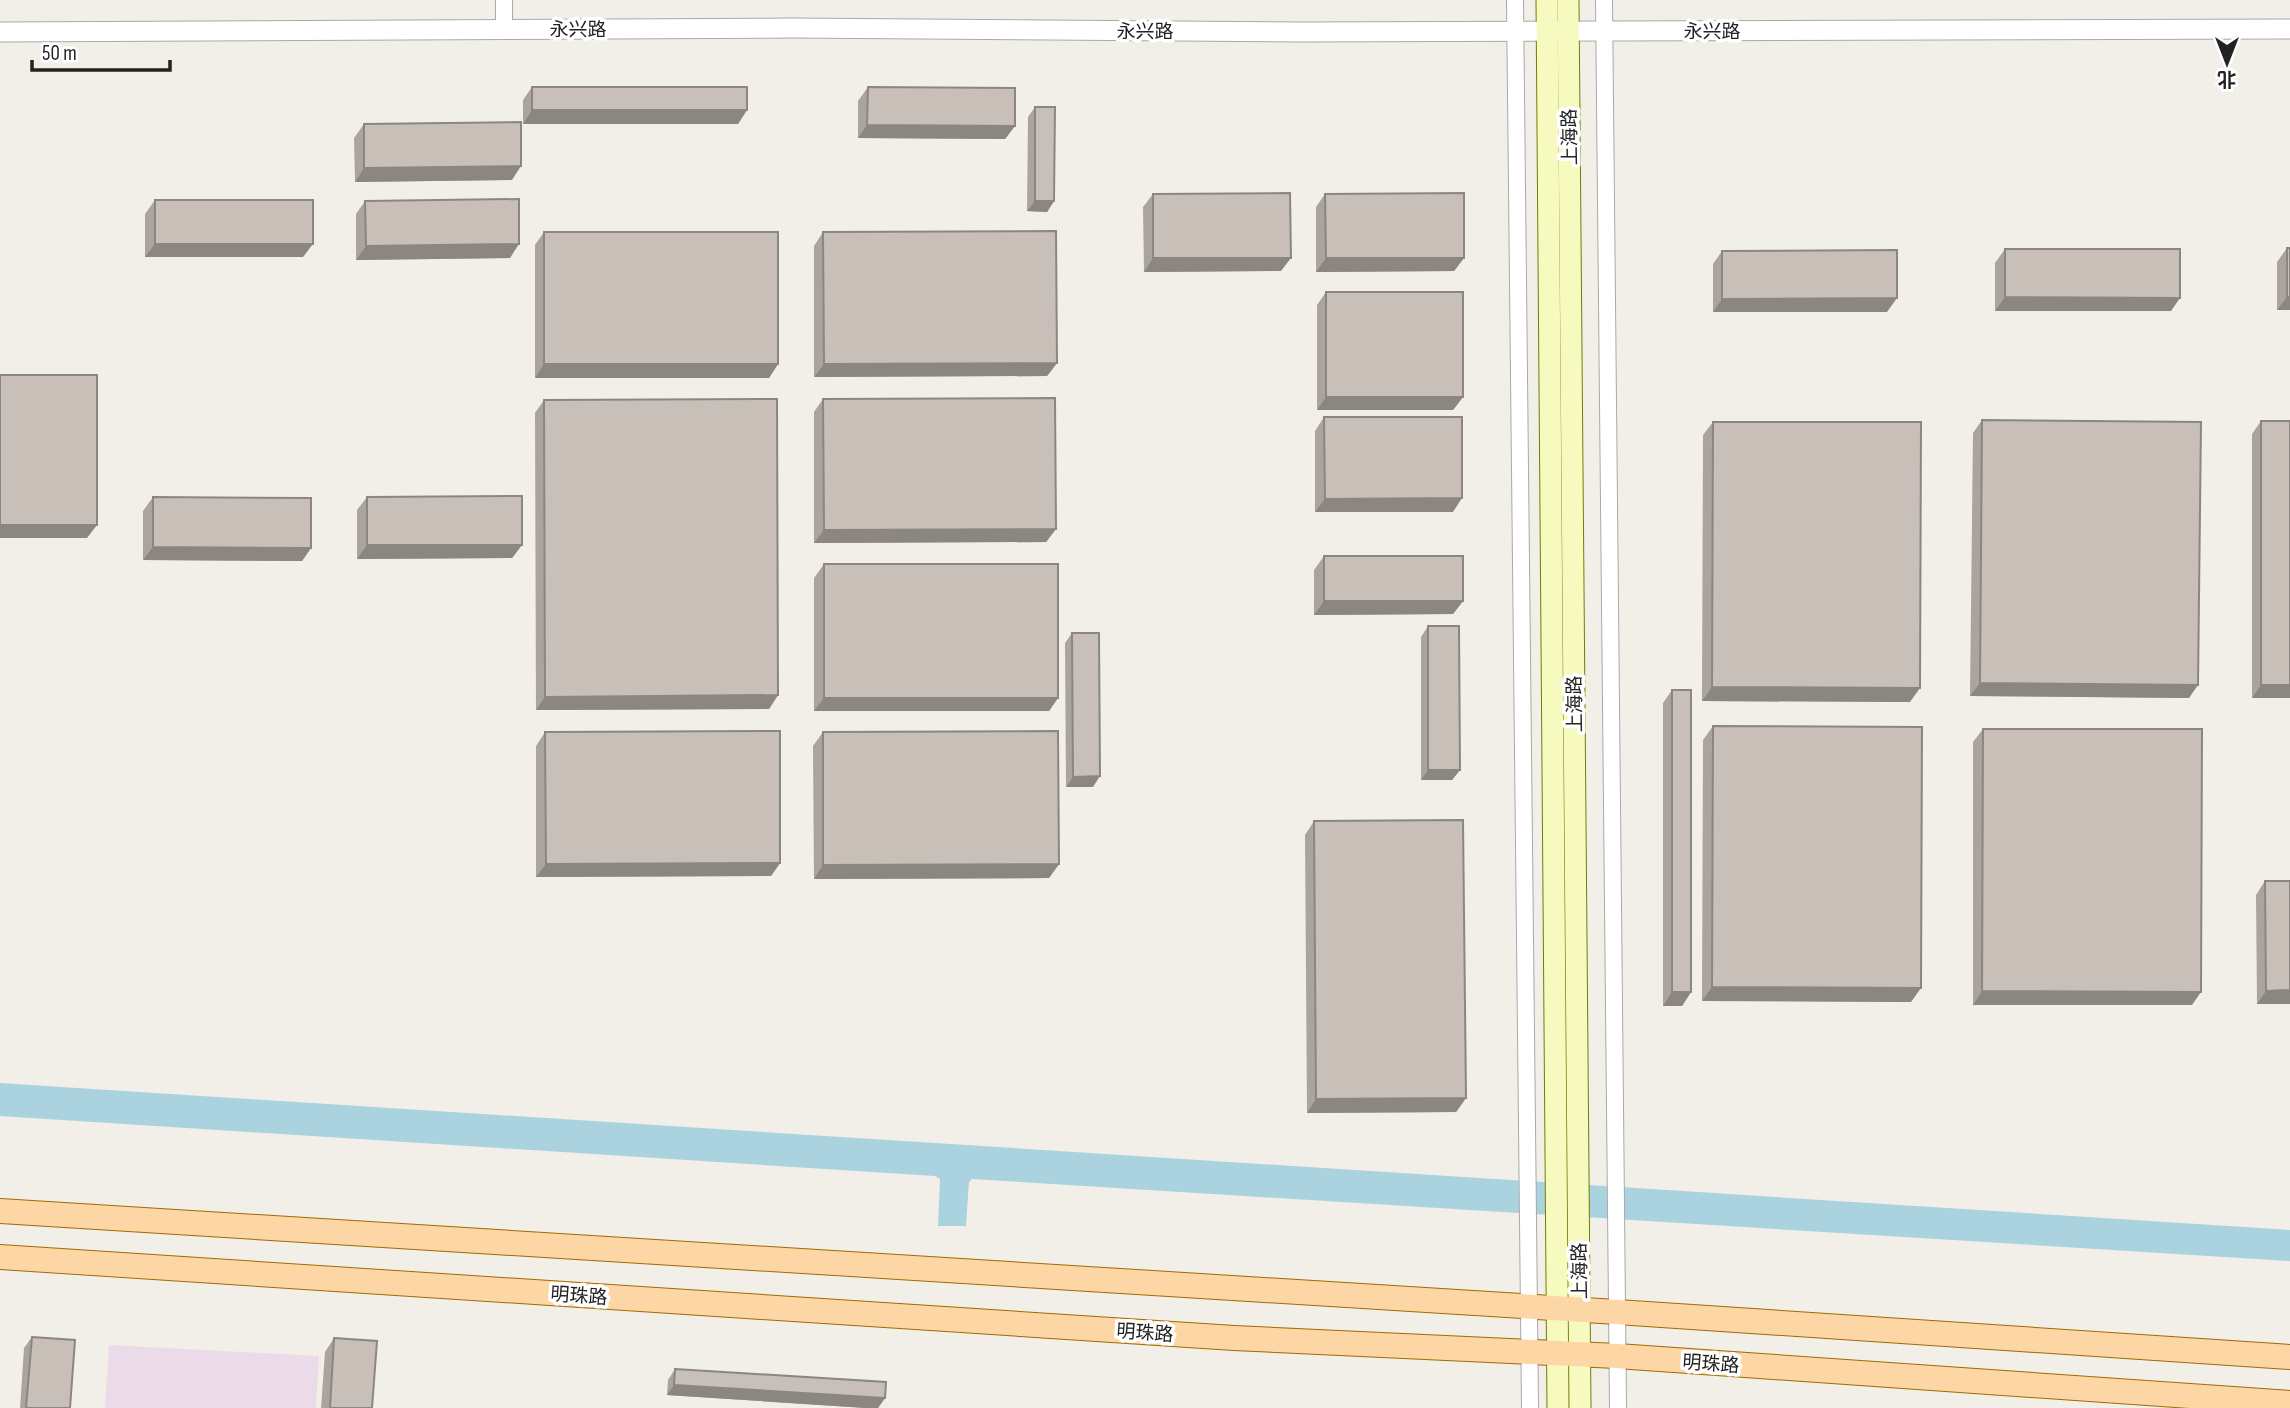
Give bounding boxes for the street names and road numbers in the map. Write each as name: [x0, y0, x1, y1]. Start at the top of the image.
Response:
street label: 永兴路: [549, 19, 607, 42]
street label: 永兴路: [1116, 21, 1174, 44]
street label: 永兴路: [1683, 21, 1741, 44]
street label: 上海路: [1559, 108, 1582, 166]
street label: 上海路: [1564, 675, 1587, 733]
street label: 上海路: [1569, 1242, 1592, 1300]
street label: 明珠路: [550, 1283, 608, 1310]
street label: 明珠路: [1116, 1320, 1174, 1347]
street label: 明珠路: [1682, 1351, 1740, 1378]

